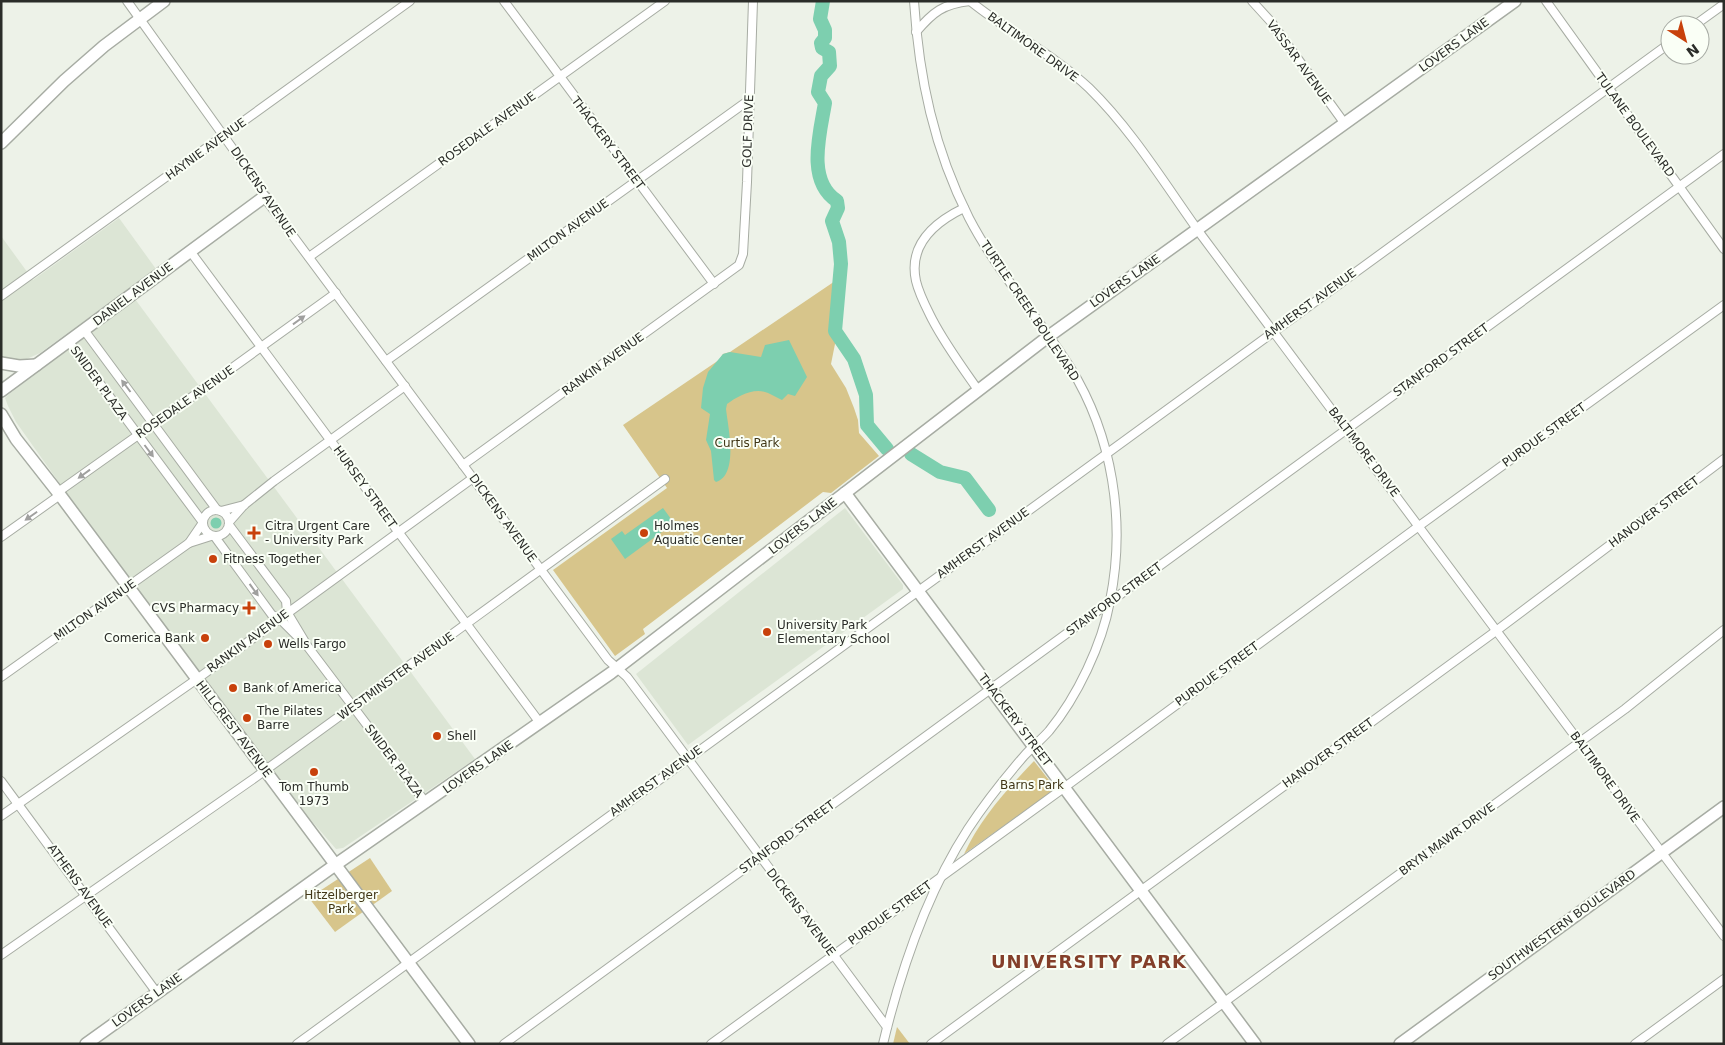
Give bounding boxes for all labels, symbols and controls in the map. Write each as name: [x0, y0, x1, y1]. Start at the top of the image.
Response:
street label: BALTIMORE DRIVE: [985, 9, 1081, 85]
street label: LOVERS LANE: [1416, 15, 1492, 75]
north arrow: [1660, 15, 1710, 65]
street label: VASSAR AVENUE: [1264, 17, 1334, 107]
text: N: [1683, 41, 1702, 60]
street label: TULANE BOULEVARD: [1592, 69, 1678, 180]
street label: ROSEDALE AVENUE: [436, 89, 538, 169]
street label: THACKERY STREET: [568, 93, 648, 193]
street label: GOLF DRIVE: [740, 94, 756, 168]
street label: HAYNIE AVENUE: [163, 115, 249, 183]
street label: DICKENS AVENUE: [228, 144, 298, 240]
street label: MILTON AVENUE: [525, 196, 611, 264]
street label: TURTLE CREEK BOULEVARD: [977, 237, 1082, 384]
street label: LOVERS LANE: [1087, 252, 1163, 310]
street label: DANIEL AVENUE: [90, 259, 176, 329]
street label: AMHERST AVENUE: [1261, 266, 1359, 342]
one-way arrow: [292, 315, 305, 326]
street label: STANFORD STREET: [1390, 320, 1492, 399]
street label: RANKIN AVENUE: [559, 330, 647, 398]
street label: SNIDER PLAZA: [67, 343, 131, 423]
street label: ROSEDALE AVENUE: [133, 363, 237, 441]
one-way arrow: [120, 380, 131, 393]
street label: PURDUE STREET: [1500, 400, 1589, 470]
street label: BALTIMORE DRIVE: [1326, 404, 1402, 500]
park label: Curtis Park: [715, 436, 780, 450]
street label: HURSEY STREET: [330, 443, 400, 531]
one-way arrow: [144, 444, 155, 457]
one-way arrow: [77, 469, 90, 479]
street label: DICKENS AVENUE: [466, 471, 540, 565]
street label: HANOVER STREET: [1606, 473, 1702, 550]
street label: LOVERS LANE: [766, 495, 840, 557]
street label: AMHERST AVENUE: [934, 505, 1032, 581]
one-way arrow: [24, 511, 37, 521]
place label: Citra Urgent Care - University Park: [265, 519, 370, 547]
place label: Holmes Aquatic Center: [654, 519, 743, 547]
marker: Citra Urgent Care - University Park: [247, 526, 261, 540]
marker: Holmes Aquatic Center: [638, 527, 650, 539]
place label: Fitness Together: [223, 552, 321, 566]
marker: Fitness Together: [207, 553, 219, 565]
street label: STANFORD STREET: [1063, 559, 1165, 638]
street label: MILTON AVENUE: [51, 576, 139, 644]
one-way arrow: [249, 583, 259, 597]
place label: CVS Pharmacy: [151, 601, 239, 615]
marker: CVS Pharmacy: [243, 602, 255, 614]
street label: RANKIN AVENUE: [204, 607, 292, 675]
place label: University Park Elementary School: [777, 618, 890, 646]
marker: University Park Elementary School: [761, 626, 773, 638]
street label: WESTMINSTER AVENUE: [335, 629, 457, 723]
place label: Comerica Bank: [104, 631, 195, 645]
marker: Comerica Bank: [199, 632, 211, 644]
place label: Wells Fargo: [278, 637, 346, 651]
marker: Wells Fargo: [262, 638, 274, 650]
street label: PURDUE STREET: [1173, 639, 1262, 709]
street label: THACKERY STREET: [975, 670, 1055, 770]
street label: HILLCREST AVENUE: [193, 678, 275, 780]
place label: Bank of America: [243, 681, 342, 695]
marker: Bank of America: [227, 682, 239, 694]
place label: The Pilates Barre: [256, 704, 322, 732]
marker: The Pilates Barre: [241, 712, 253, 724]
street label: HANOVER STREET: [1280, 715, 1377, 791]
street label: SNIDER PLAZA: [362, 722, 427, 801]
place label: Shell: [447, 729, 476, 743]
street label: BALTIMORE DRIVE: [1567, 729, 1643, 825]
marker: Shell: [431, 730, 443, 742]
street label: LOVERS LANE: [440, 738, 516, 796]
street label: AMHERST AVENUE: [607, 743, 705, 819]
marker: Tom Thumb 1973: [308, 766, 320, 778]
park label: Barns Park: [1000, 778, 1064, 792]
place label: Tom Thumb 1973: [278, 780, 349, 808]
street label: STANFORD STREET: [736, 797, 838, 876]
street label: BRYN MAWR DRIVE: [1396, 800, 1498, 878]
street label: ATHENS AVENUE: [45, 841, 115, 931]
street label: DICKENS AVENUE: [764, 866, 838, 958]
street label: SOUTHWESTERN BOULEVARD: [1485, 867, 1639, 983]
street label: PURDUE STREET: [846, 878, 935, 948]
park label: Hitzelberger Park: [304, 888, 378, 916]
district label: UNIVERSITY PARK: [991, 951, 1187, 972]
street label: LOVERS LANE: [109, 970, 185, 1030]

